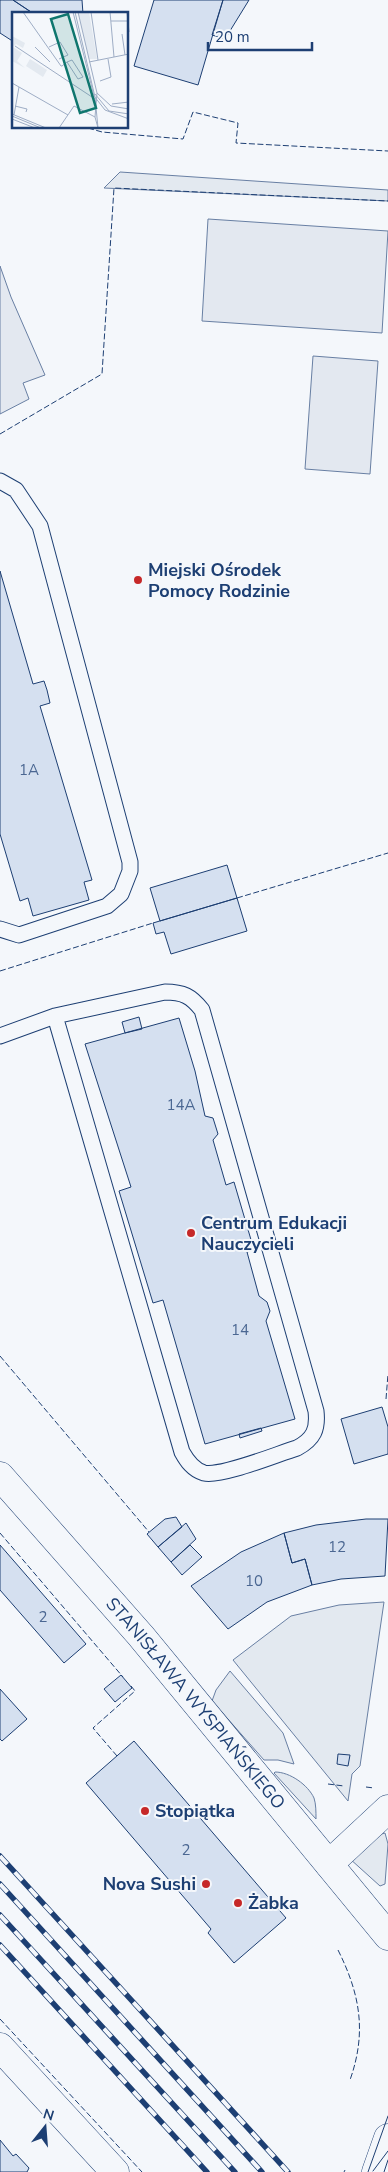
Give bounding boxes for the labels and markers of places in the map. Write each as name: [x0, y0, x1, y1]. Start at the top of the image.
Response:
place label: Miejski Ośrodek Pomocy Rodzinie: [148, 558, 290, 603]
marker: Miejski Ośrodek Pomocy Rodzinie: [132, 574, 144, 586]
place label: Centrum Edukacji Nauczycieli: [201, 1211, 347, 1256]
marker: Centrum Edukacji Nauczycieli: [185, 1227, 197, 1239]
place label: Stopiątka: [155, 1799, 235, 1823]
marker: Stopiątka: [139, 1805, 151, 1817]
place label: Nova Sushi: [103, 1872, 196, 1896]
marker: Nova Sushi: [200, 1878, 212, 1890]
place label: Żabka: [248, 1891, 299, 1915]
marker: Żabka: [232, 1897, 244, 1909]

